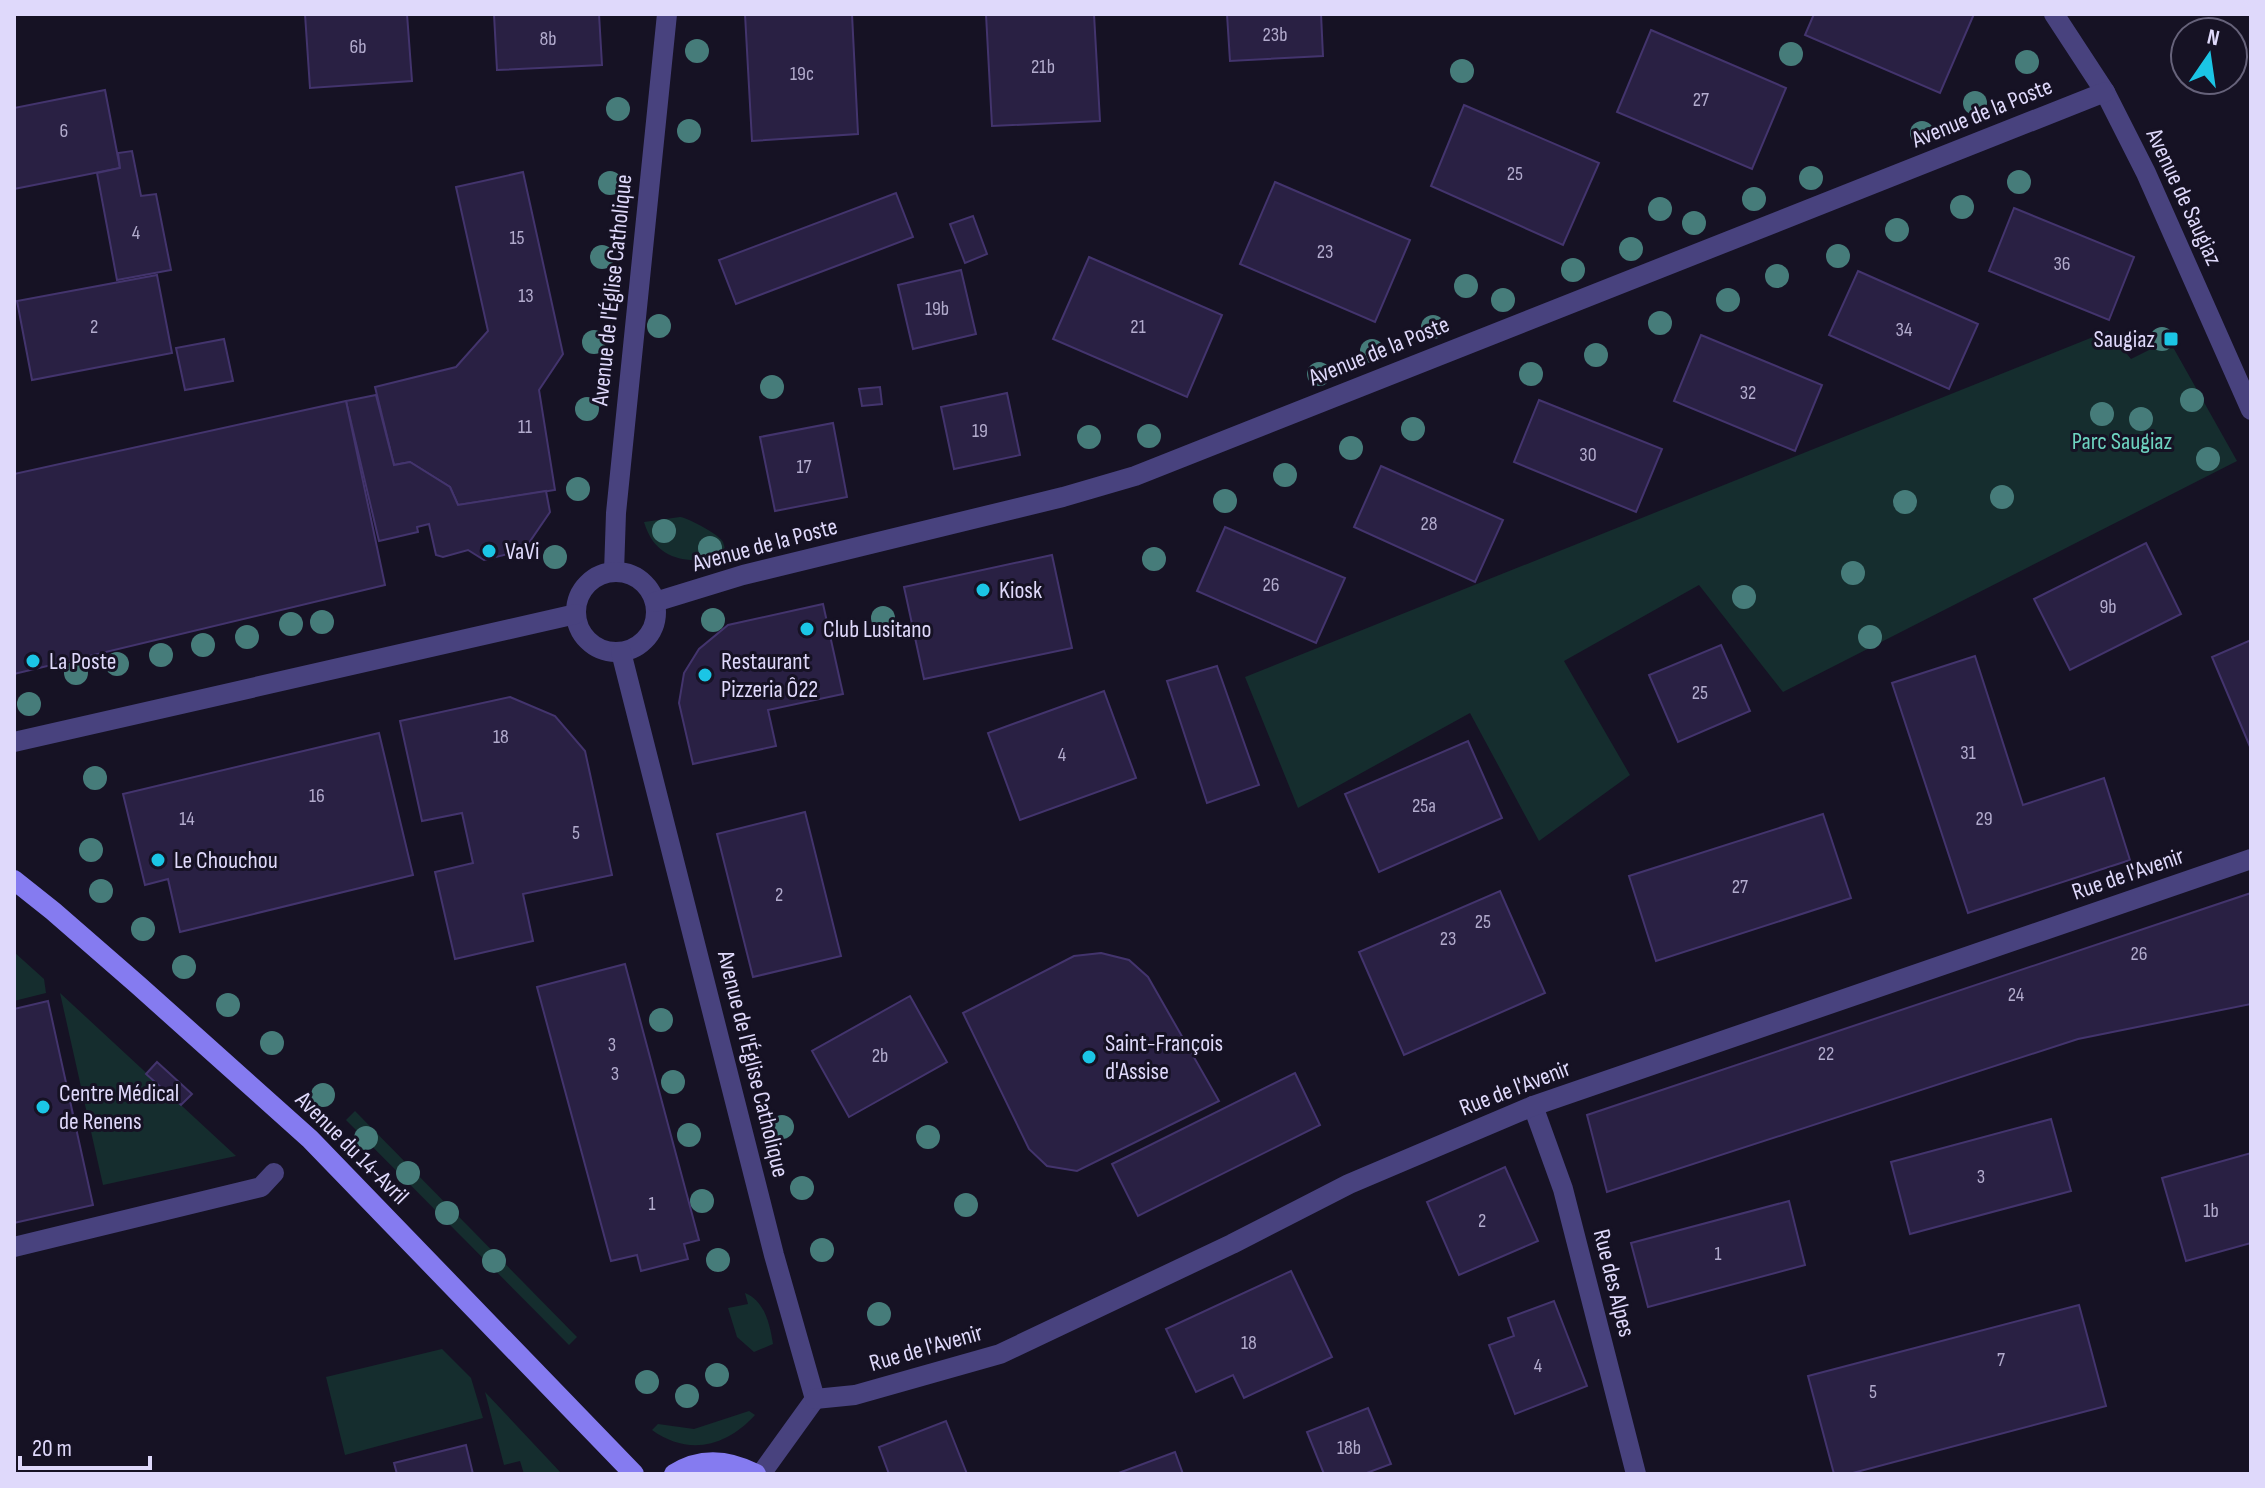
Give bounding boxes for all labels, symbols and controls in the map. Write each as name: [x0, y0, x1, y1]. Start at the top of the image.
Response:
north arrow: [2169, 16, 2249, 96]
house number: 23b: [1263, 23, 1287, 47]
text: N: [2204, 23, 2222, 52]
house number: 8b: [539, 27, 557, 51]
house number: 6b: [349, 35, 367, 59]
house number: 21b: [1031, 55, 1055, 79]
house number: 19c: [790, 62, 814, 86]
street label: Avenue de la Poste: [1907, 72, 2056, 155]
house number: 27: [1693, 88, 1709, 112]
house number: 6: [60, 119, 68, 143]
street label: Avenue de Saugiaz: [2139, 123, 2228, 270]
house number: 25: [1507, 162, 1523, 186]
street label: Avenue de l'Église Catholique: [585, 173, 639, 408]
house number: 4: [132, 221, 140, 245]
house number: 15: [509, 226, 525, 250]
house number: 23: [1317, 240, 1333, 264]
house number: 36: [2053, 252, 2071, 276]
house number: 13: [518, 284, 534, 308]
house number: 19b: [925, 297, 949, 321]
street label: Avenue de la Poste: [1304, 310, 1453, 393]
house number: 2: [90, 315, 98, 339]
house number: 21: [1130, 315, 1146, 339]
house number: 34: [1896, 318, 1912, 342]
place label: Saugiaz: [2094, 325, 2155, 354]
marker: Saugiaz: [2162, 330, 2180, 348]
house number: 32: [1740, 381, 1756, 405]
house number: 11: [518, 415, 532, 439]
house number: 19: [972, 419, 988, 443]
park label: Parc Saugiaz: [2072, 427, 2173, 456]
house number: 30: [1579, 443, 1597, 467]
house number: 17: [797, 455, 811, 479]
street label: Avenue de la Poste: [688, 512, 841, 579]
house number: 28: [1421, 512, 1438, 536]
place label: VaVi: [505, 537, 540, 566]
marker: VaVi: [480, 542, 498, 560]
house number: 26: [1263, 573, 1280, 597]
place label: Kiosk: [999, 576, 1042, 605]
marker: Kiosk: [974, 581, 992, 599]
house number: 9b: [2099, 595, 2117, 619]
place label: Club Lusitano: [823, 615, 932, 644]
marker: Club Lusitano: [798, 620, 816, 638]
place label: La Poste: [49, 647, 116, 676]
place label: Restaurant Pizzeria Ô22: [721, 647, 818, 704]
marker: La Poste: [24, 652, 42, 670]
marker: Restaurant Pizzeria Ô22: [696, 666, 714, 684]
house number: 25: [1692, 681, 1708, 705]
house number: 18: [493, 725, 509, 749]
house number: 31: [1960, 741, 1976, 765]
house number: 4: [1058, 743, 1066, 767]
house number: 16: [309, 784, 325, 808]
house number: 25a: [1412, 794, 1436, 818]
house number: 14: [179, 807, 195, 831]
house number: 29: [1975, 807, 1993, 831]
house number: 5: [572, 821, 580, 845]
street label: Rue de l'Avenir: [2068, 841, 2188, 907]
place label: Le Chouchou: [174, 846, 278, 875]
marker: Le Chouchou: [149, 851, 167, 869]
house number: 27: [1732, 875, 1748, 899]
house number: 2: [775, 883, 783, 907]
house number: 25: [1475, 910, 1491, 934]
house number: 23: [1440, 927, 1456, 951]
house number: 26: [2131, 942, 2148, 966]
street label: Avenue de l'Église Catholique: [711, 947, 795, 1180]
house number: 24: [2008, 983, 2024, 1007]
place label: Saint-François d'Assise: [1105, 1029, 1223, 1086]
house number: 3: [608, 1033, 616, 1057]
house number: 22: [1818, 1042, 1834, 1066]
house number: 2b: [872, 1044, 888, 1068]
marker: Saint-François d'Assise: [1080, 1048, 1098, 1066]
street label: Rue de l'Avenir: [1455, 1054, 1575, 1122]
house number: 3: [611, 1062, 619, 1086]
place label: Centre Médical de Renens: [59, 1079, 179, 1136]
street label: Avenue du 14-Avril: [289, 1085, 415, 1211]
marker: Centre Médical de Renens: [34, 1098, 52, 1116]
house number: 3: [1977, 1165, 1985, 1189]
house number: 1: [649, 1192, 656, 1216]
house number: 1b: [2203, 1199, 2219, 1223]
house number: 2: [1478, 1209, 1486, 1233]
street label: Rue des Alpes: [1587, 1226, 1641, 1340]
house number: 1: [1715, 1242, 1722, 1266]
street label: Rue de l'Avenir: [866, 1318, 986, 1378]
house number: 18: [1241, 1331, 1257, 1355]
house number: 7: [1997, 1348, 2005, 1372]
house number: 4: [1534, 1354, 1542, 1378]
house number: 5: [1869, 1380, 1877, 1404]
scale bar: [20, 1420, 150, 1470]
text: 20 m: [32, 1434, 72, 1463]
house number: 18b: [1337, 1436, 1361, 1460]

